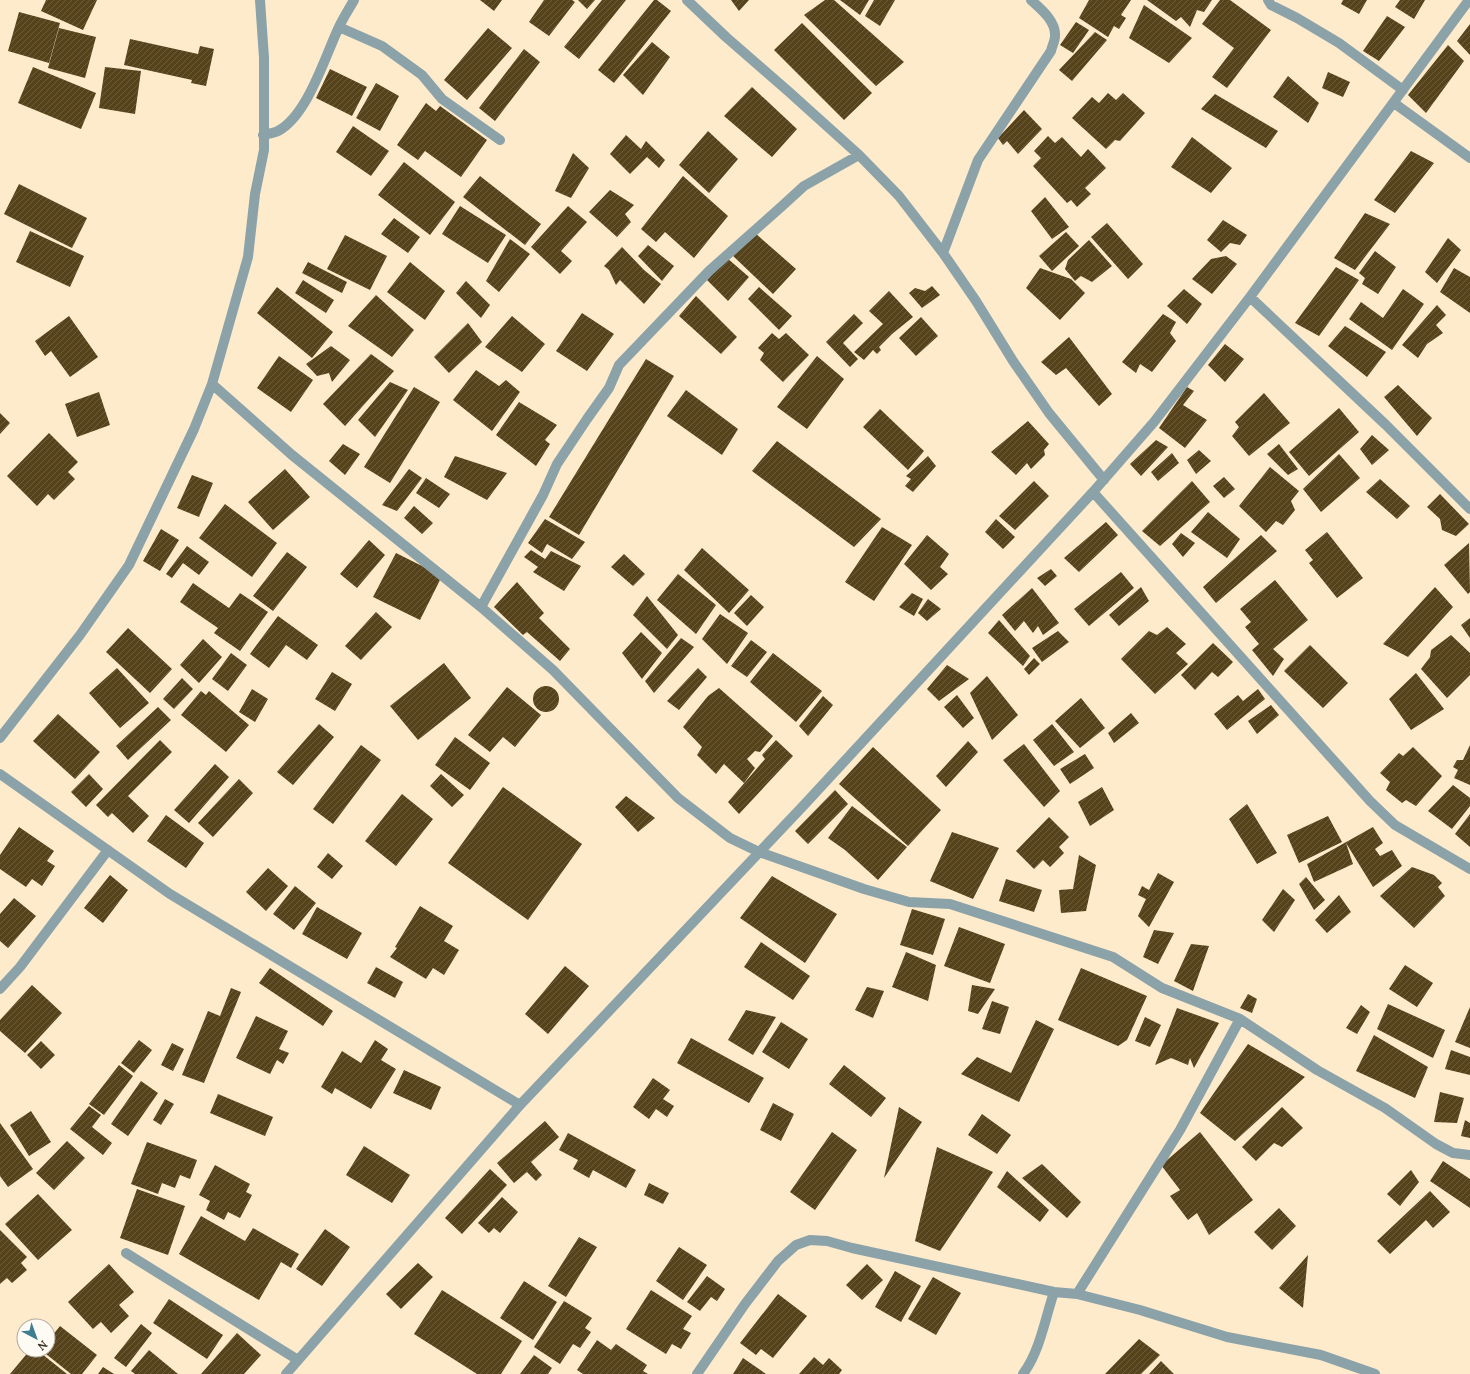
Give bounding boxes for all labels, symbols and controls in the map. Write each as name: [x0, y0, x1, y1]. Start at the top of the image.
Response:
north arrow: [16, 1318, 56, 1358]
text: N: [34, 1337, 50, 1354]

